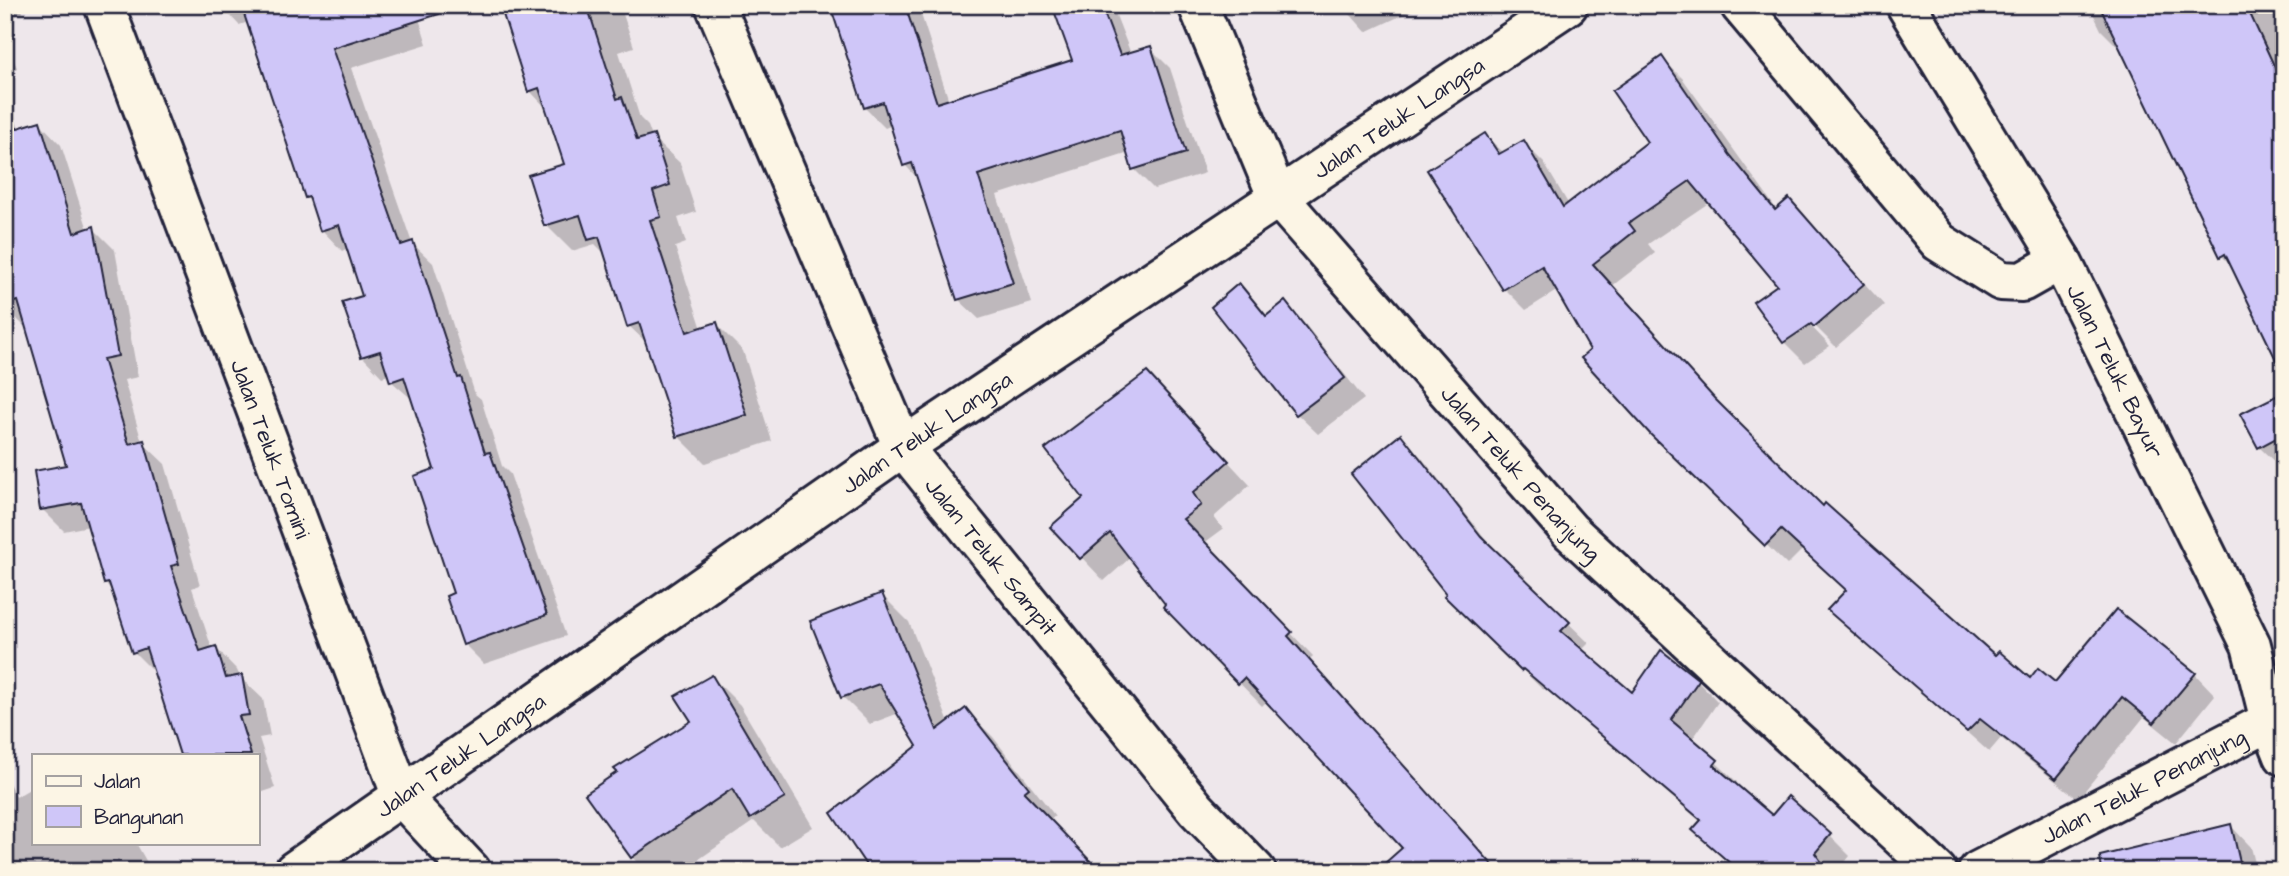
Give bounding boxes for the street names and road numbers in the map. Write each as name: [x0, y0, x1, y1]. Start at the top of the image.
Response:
street label: Jalan Teluk Langsa: [1307, 50, 1491, 187]
street label: Jalan Teluk Bayur: [2058, 279, 2171, 464]
street label: Jalan Teluk Tomini: [222, 355, 318, 544]
street label: Jalan Teluk Langsa: [835, 364, 1019, 502]
street label: Jalan Teluk Penanjung: [1433, 379, 1608, 570]
street label: Jalan Teluk Sampit: [917, 471, 1065, 644]
street label: Jalan Teluk Langsa: [370, 685, 552, 826]
street label: Jalan Teluk Penanjung: [2036, 721, 2252, 853]

